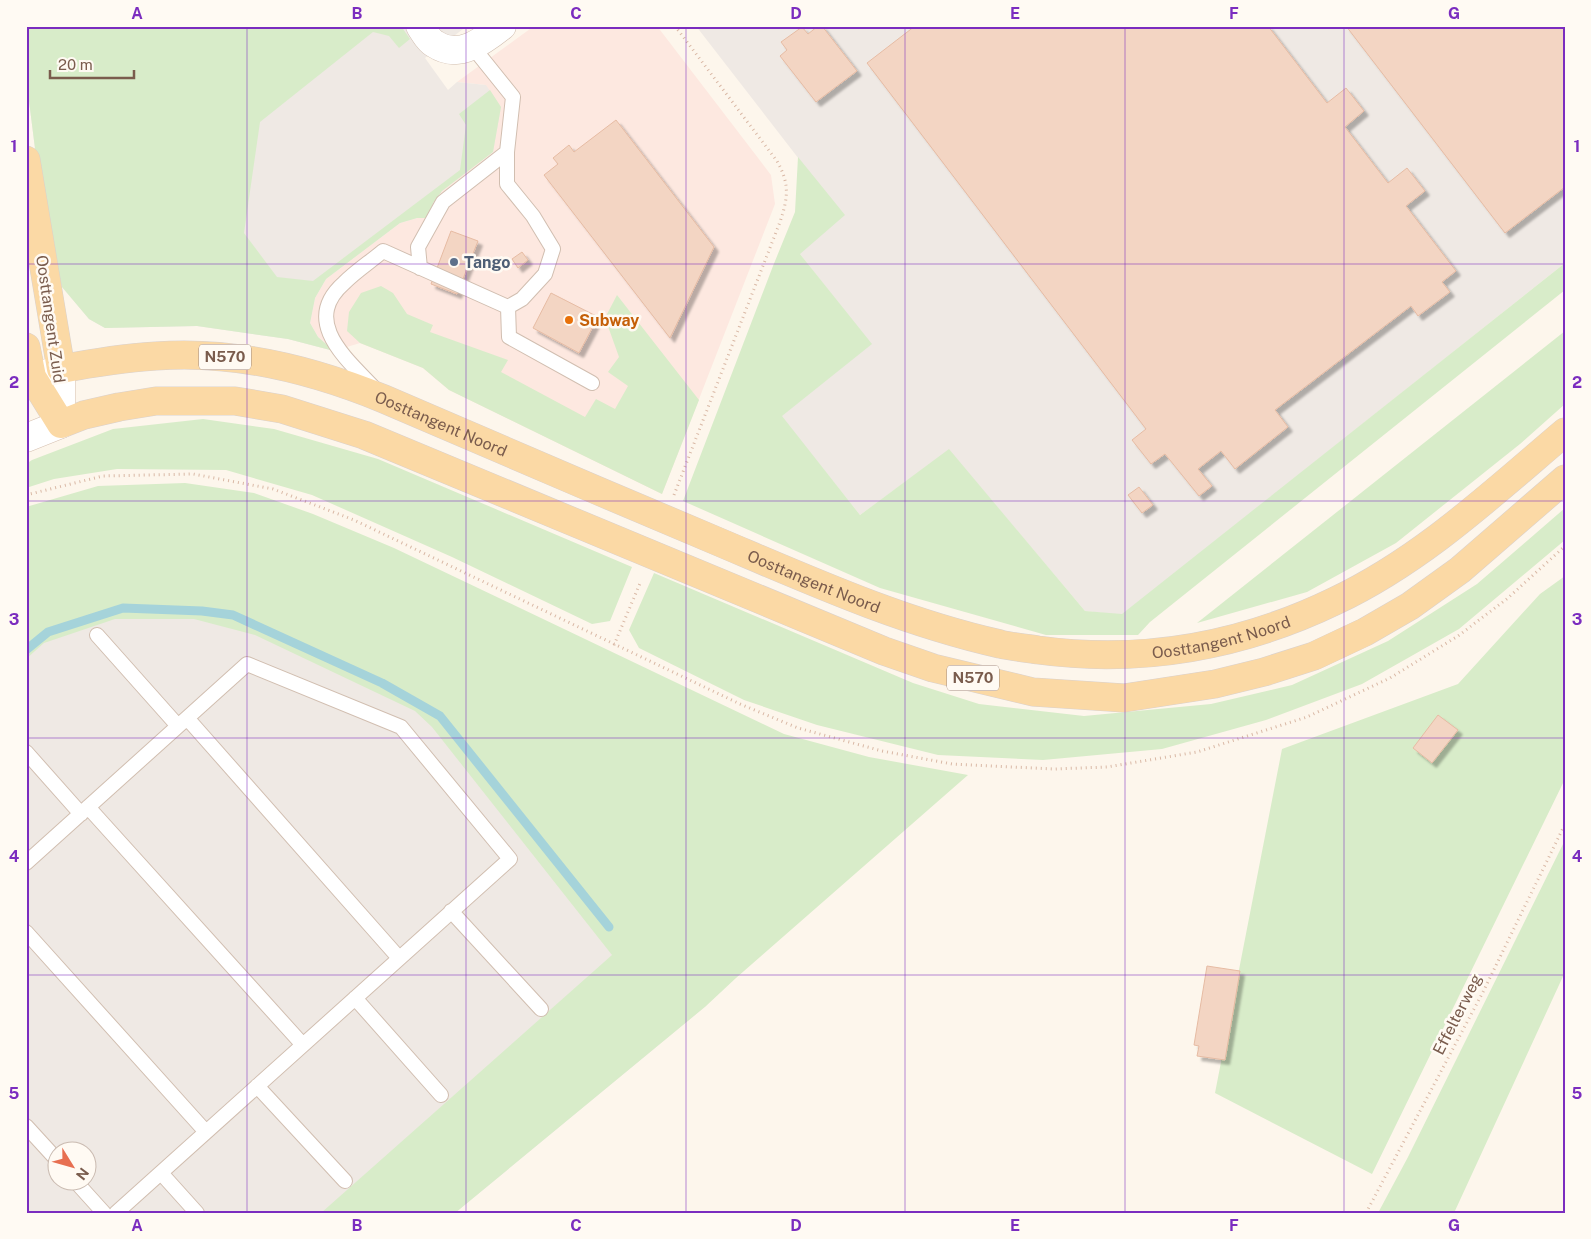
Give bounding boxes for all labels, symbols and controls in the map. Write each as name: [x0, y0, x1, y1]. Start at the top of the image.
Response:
text: A: [131, 4, 143, 23]
text: B: [352, 4, 363, 23]
text: C: [570, 4, 582, 23]
text: D: [790, 4, 802, 23]
text: E: [1010, 4, 1020, 23]
text: F: [1229, 4, 1239, 23]
text: G: [1448, 4, 1460, 23]
scale bar: [50, 48, 134, 80]
text: 20 m: [58, 56, 93, 73]
text: 1: [11, 137, 17, 156]
text: 1: [1574, 137, 1580, 156]
place label: Tango: [464, 253, 511, 272]
street label: Oosttangent Zuid: [32, 254, 69, 384]
marker: Tango: [448, 256, 460, 268]
place label: Subway: [579, 311, 639, 330]
marker: Subway: [563, 314, 575, 326]
road number: N570: [199, 344, 251, 370]
text: 2: [9, 373, 19, 392]
text: 2: [1572, 373, 1582, 392]
street label: Oosttangent Noord: [372, 387, 510, 461]
street label: Oosttangent Noord: [744, 546, 883, 617]
text: 3: [9, 610, 19, 629]
text: 3: [1572, 610, 1582, 629]
street label: Oosttangent Noord: [1151, 612, 1293, 663]
road number: N570: [947, 666, 999, 690]
text: 4: [9, 847, 20, 866]
text: 4: [1572, 847, 1583, 866]
street label: Effelterweg: [1429, 971, 1486, 1058]
text: 5: [9, 1084, 20, 1103]
text: 5: [1572, 1084, 1583, 1103]
north arrow: [48, 1142, 98, 1192]
text: N: [73, 1165, 92, 1183]
text: A: [131, 1216, 143, 1235]
text: B: [352, 1216, 363, 1235]
text: C: [570, 1216, 582, 1235]
text: D: [790, 1216, 802, 1235]
text: E: [1010, 1216, 1020, 1235]
text: F: [1229, 1216, 1239, 1235]
text: G: [1448, 1216, 1460, 1235]

